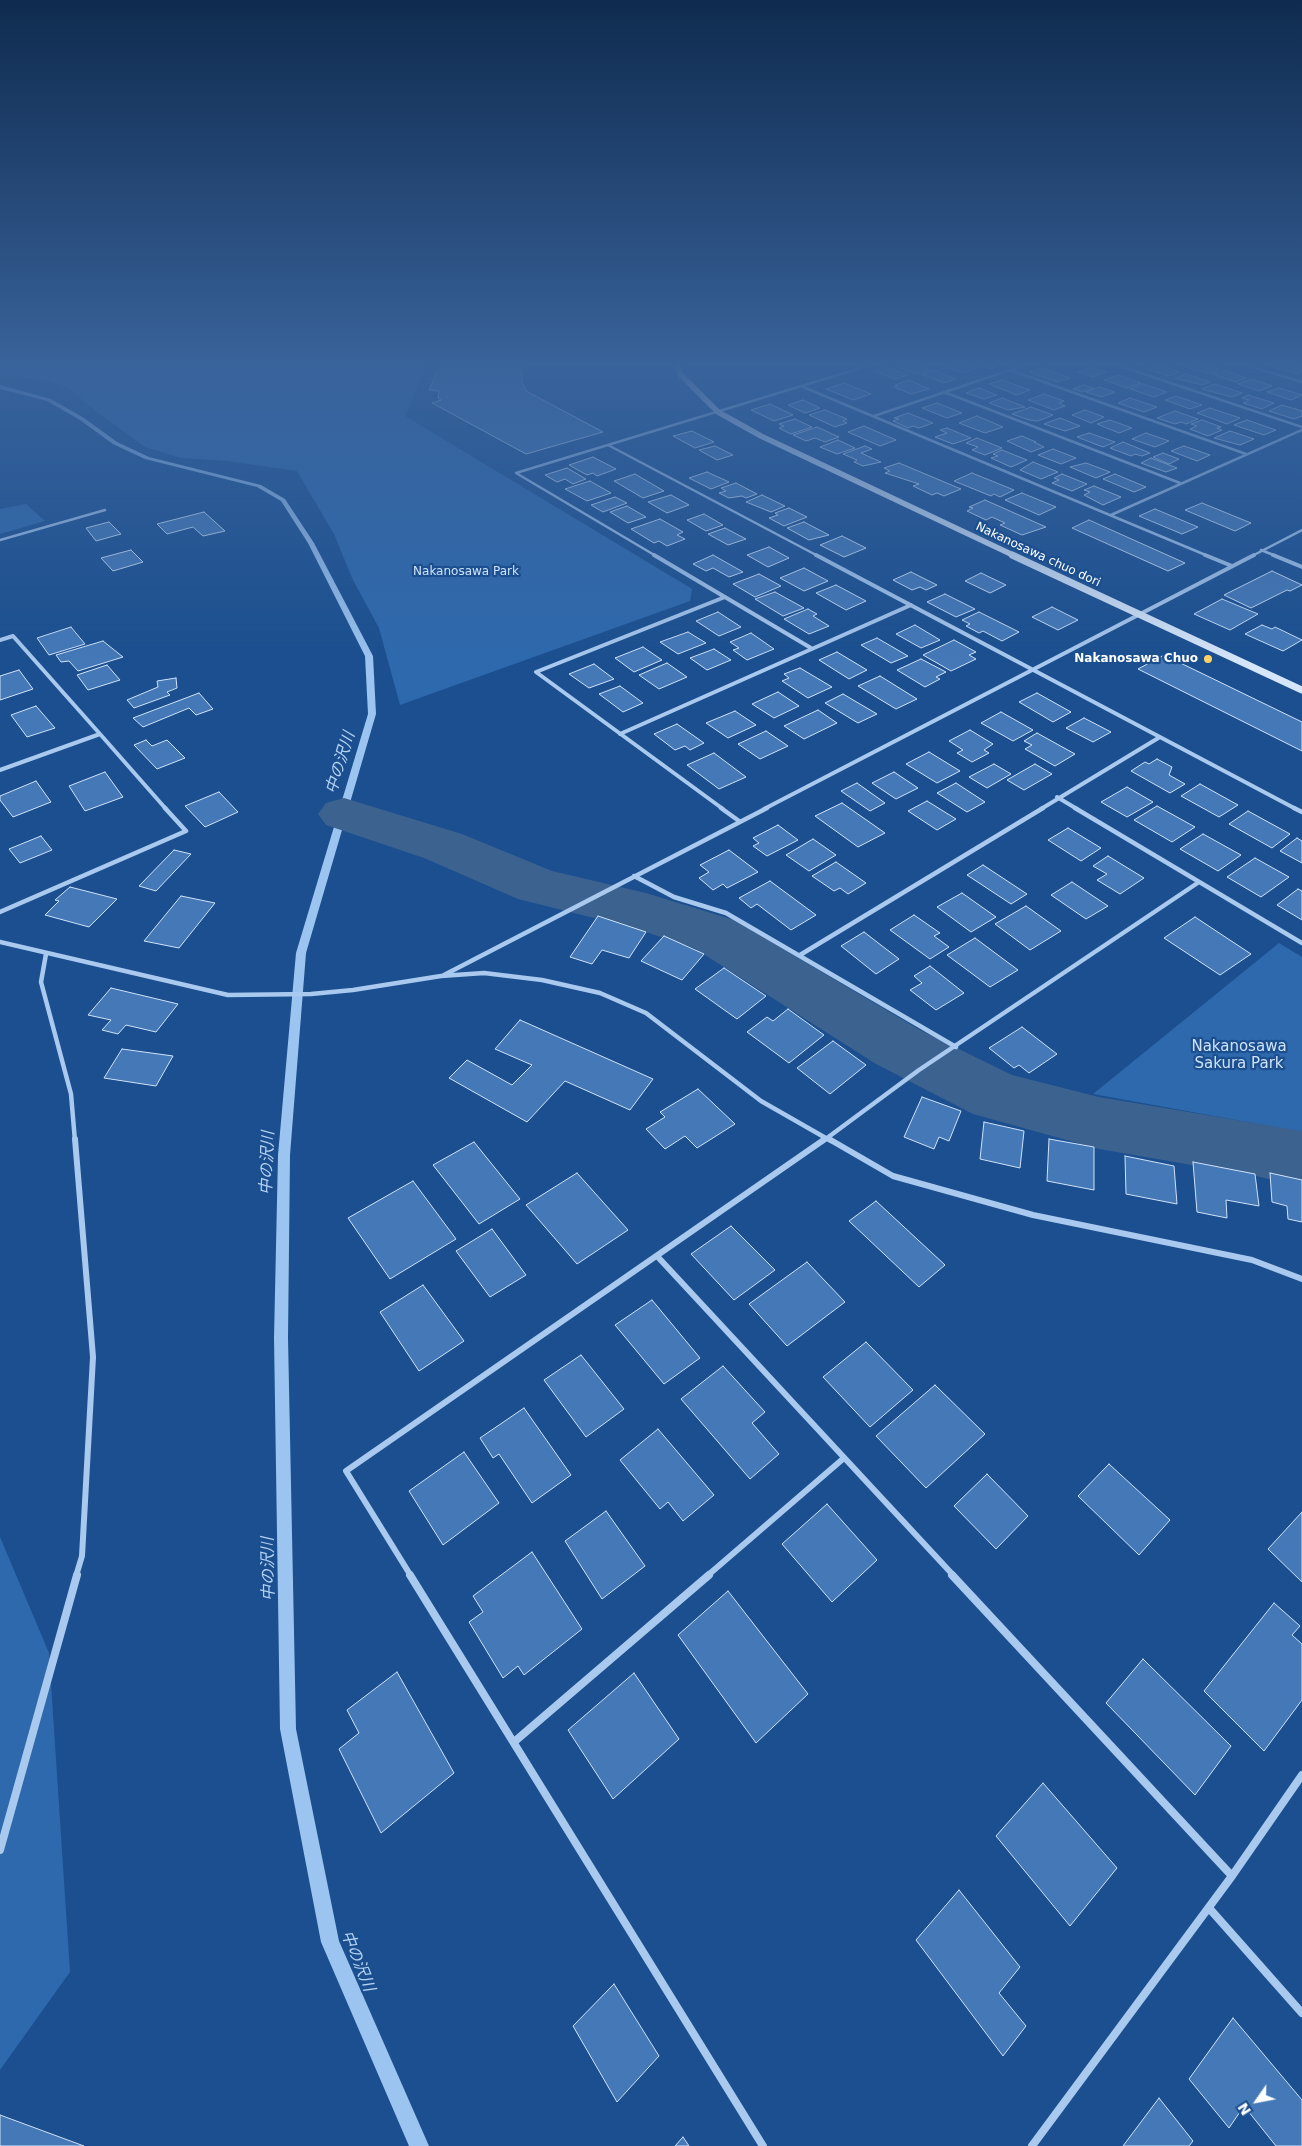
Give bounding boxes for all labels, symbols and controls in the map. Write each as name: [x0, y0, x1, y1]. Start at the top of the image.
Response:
street label: Nakanosawa chuo dori: [973, 520, 1103, 590]
park label: Nakanosawa Park: [413, 565, 519, 579]
place label: Nakanosawa Chuo: [1074, 652, 1198, 666]
marker: Nakanosawa Chuo: [1202, 653, 1214, 665]
water label: 中の沢川: [322, 730, 360, 796]
park label: Nakanosawa Sakura Park: [1191, 1038, 1287, 1073]
water label: 中の沢川: [257, 1131, 279, 1195]
water label: 中の沢川: [259, 1537, 279, 1601]
water label: 中の沢川: [336, 1928, 378, 1994]
north arrow: [1232, 2076, 1282, 2126]
text: N: [1235, 2100, 1254, 2118]

